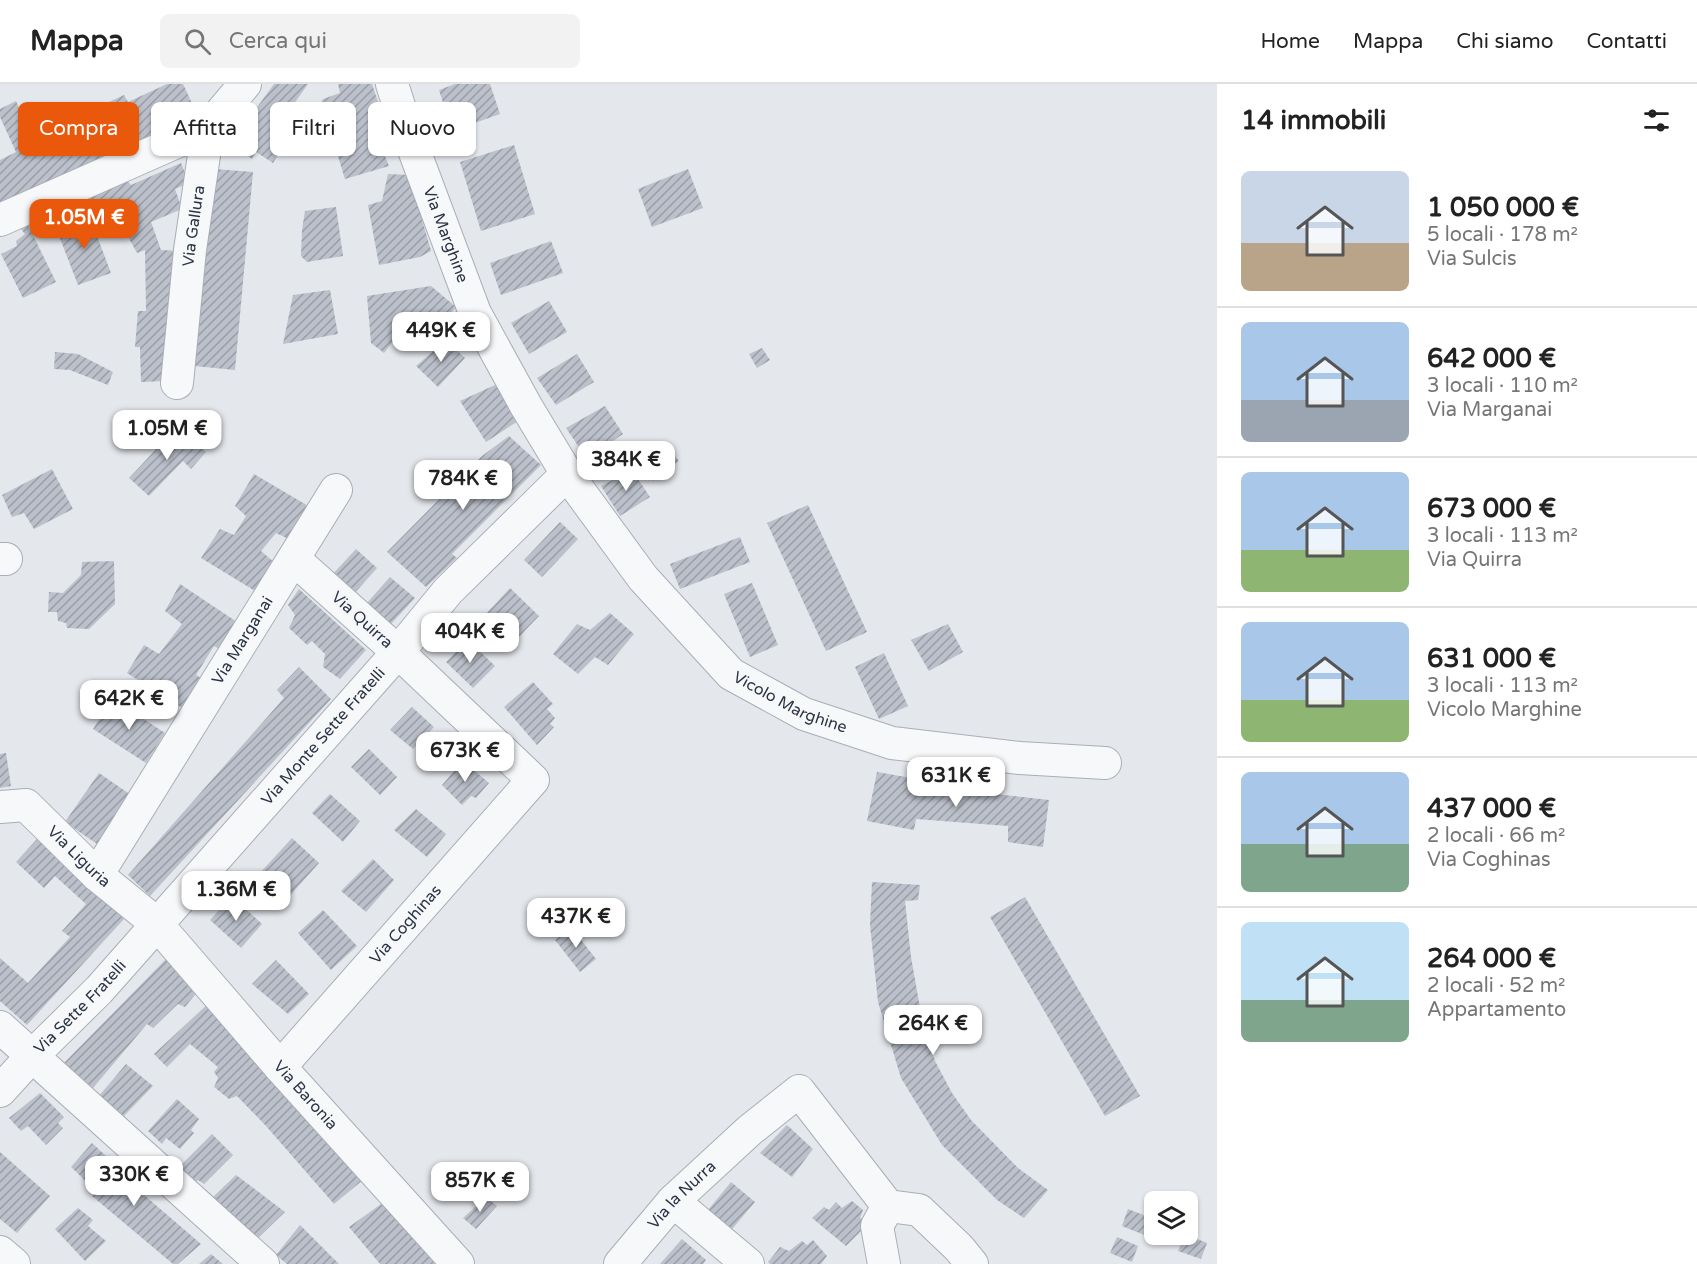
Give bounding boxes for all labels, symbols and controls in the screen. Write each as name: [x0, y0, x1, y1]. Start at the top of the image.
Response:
search box: [160, 14, 580, 68]
text: Mappa: [30, 24, 124, 58]
icon: search: [181, 25, 214, 58]
text: Cerca qui: [229, 28, 327, 54]
text: Home: [1260, 29, 1320, 54]
text: Mappa: [1353, 29, 1423, 54]
text: Chi siamo: [1456, 29, 1554, 54]
text: Contatti: [1587, 29, 1667, 54]
chip: Compra: [18, 102, 139, 156]
chip: Affitta: [151, 102, 258, 156]
chip: Filtri: [270, 102, 356, 156]
chip: Nuovo: [368, 102, 476, 156]
icon: filters: [1640, 104, 1673, 137]
text: 14 immobili: [1241, 105, 1386, 136]
street label: Via Gallura: [178, 184, 209, 268]
street label: Via Marghine: [419, 184, 473, 286]
text: 1 050 000 €: [1427, 192, 1579, 223]
icon: home: [1289, 195, 1361, 267]
pin: 1.05M €: [29, 199, 139, 250]
text: 1.05M €: [43, 206, 125, 230]
text: 5 locali · 178 m²: [1427, 223, 1578, 247]
text: Via Sulcis: [1427, 247, 1517, 271]
pin: 449K €: [392, 312, 490, 363]
text: 449K €: [406, 319, 476, 343]
text: 642 000 €: [1427, 343, 1556, 374]
icon: home: [1289, 346, 1361, 418]
text: 3 locali · 110 m²: [1427, 374, 1578, 398]
text: Via Marganai: [1427, 398, 1552, 422]
pin: 1.05M €: [112, 410, 222, 461]
text: 1.05M €: [126, 417, 208, 441]
pin: 384K €: [577, 441, 675, 492]
text: 384K €: [591, 448, 661, 472]
pin: 784K €: [414, 460, 512, 511]
text: 784K €: [428, 467, 498, 491]
text: 673 000 €: [1427, 493, 1556, 524]
icon: home: [1289, 496, 1361, 568]
text: 3 locali · 113 m²: [1427, 524, 1578, 548]
text: Via Quirra: [1427, 548, 1522, 572]
street label: Via Quirra: [327, 587, 397, 653]
street label: Via Marganai: [208, 593, 278, 688]
pin: 404K €: [421, 613, 519, 664]
text: 404K €: [435, 620, 505, 644]
text: 631 000 €: [1427, 643, 1556, 674]
icon: home: [1289, 646, 1361, 718]
street label: Via Monte Sette Fratelli: [257, 663, 390, 810]
street label: Vicolo Marghine: [730, 667, 850, 737]
text: 3 locali · 113 m²: [1427, 674, 1578, 698]
pin: 642K €: [80, 680, 178, 731]
text: 642K €: [94, 687, 164, 711]
text: Vicolo Marghine: [1427, 698, 1582, 722]
pin: 673K €: [416, 732, 514, 783]
text: 673K €: [430, 739, 500, 763]
pin: 631K €: [907, 757, 1005, 808]
text: 631K €: [921, 764, 991, 788]
text: 437 000 €: [1427, 793, 1556, 824]
icon: home: [1289, 796, 1361, 868]
street label: Via Liguria: [43, 822, 114, 892]
text: 2 locali · 66 m²: [1427, 824, 1565, 848]
text: Via Coghinas: [1427, 848, 1551, 872]
pin: 1.36M €: [181, 871, 291, 922]
text: 1.36M €: [195, 878, 277, 902]
street label: Via Coghinas: [365, 881, 446, 968]
pin: 437K €: [527, 898, 625, 949]
text: 437K €: [541, 905, 611, 929]
text: 264 000 €: [1427, 943, 1556, 974]
icon: home: [1289, 946, 1361, 1018]
street label: Via Sette Fratelli: [30, 956, 131, 1058]
text: 2 locali · 52 m²: [1427, 974, 1565, 998]
text: Appartamento: [1427, 998, 1566, 1022]
pin: 264K €: [884, 1005, 982, 1056]
text: 264K €: [898, 1012, 968, 1036]
street label: Via Baronia: [269, 1056, 342, 1134]
pin: 330K €: [85, 1156, 183, 1207]
street label: Via la Nurra: [644, 1156, 720, 1233]
pin: 857K €: [431, 1162, 529, 1213]
text: 330K €: [99, 1163, 169, 1187]
text: 857K €: [445, 1169, 515, 1193]
map controls: [1144, 1191, 1198, 1245]
button: layers: [1144, 1191, 1198, 1245]

